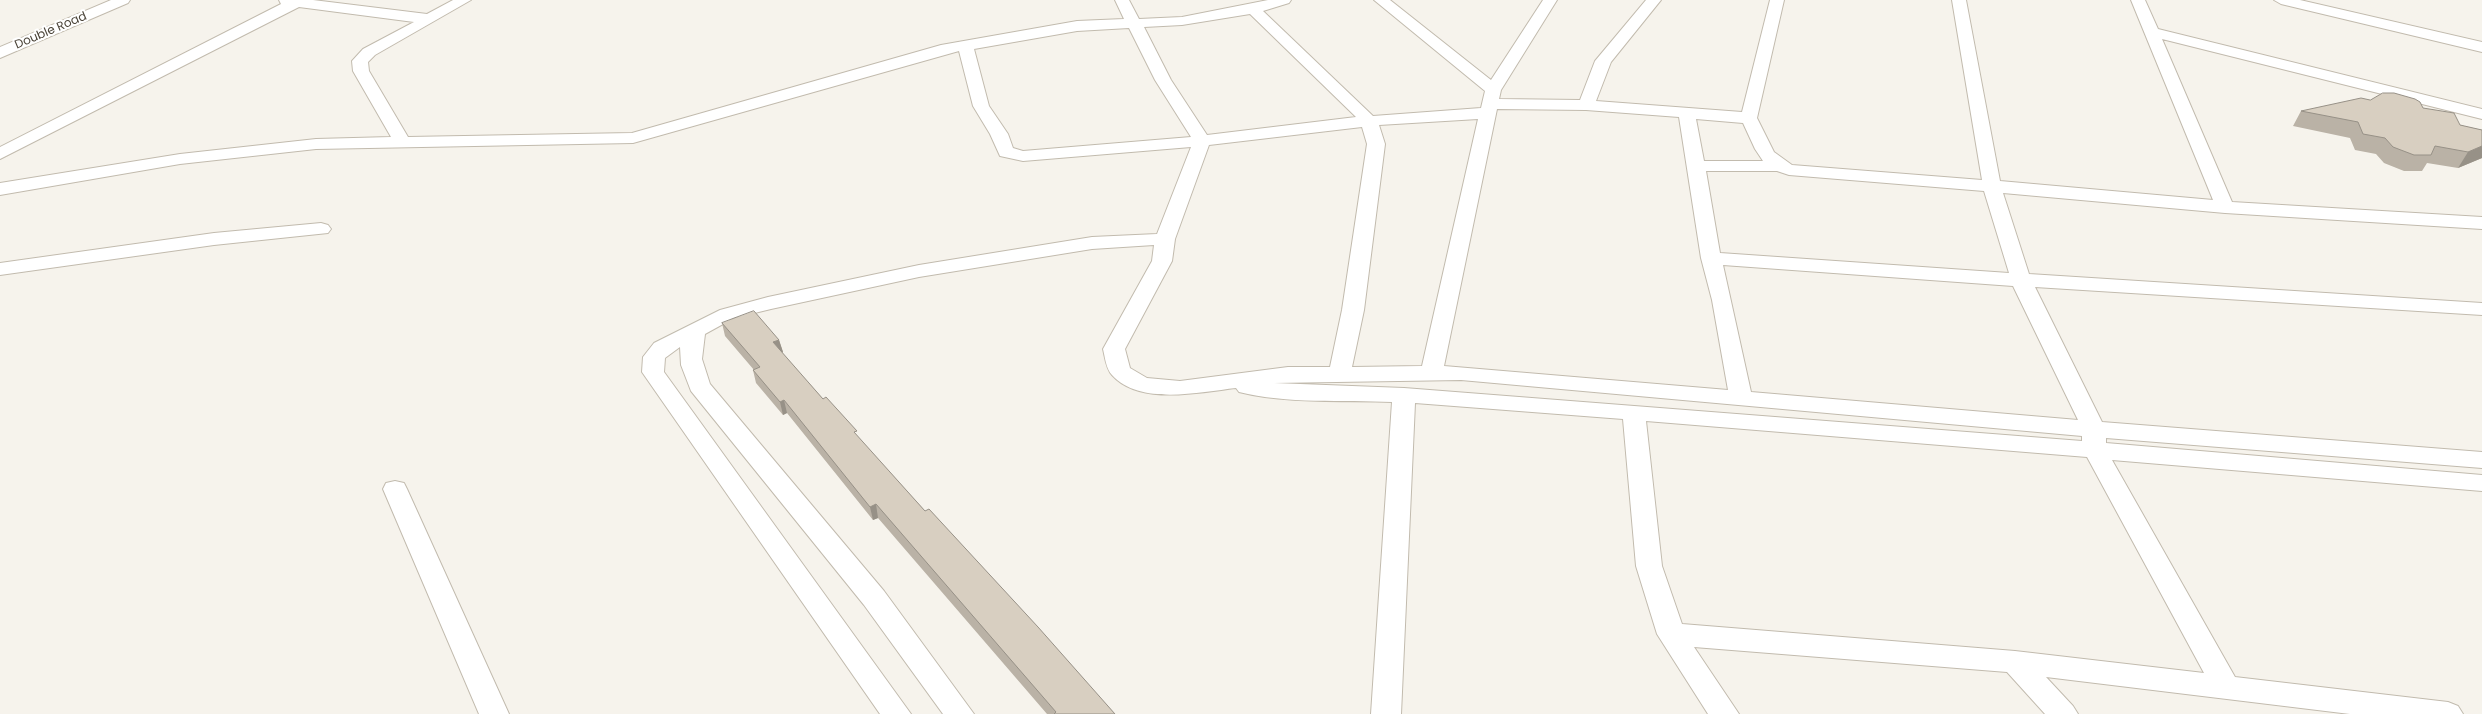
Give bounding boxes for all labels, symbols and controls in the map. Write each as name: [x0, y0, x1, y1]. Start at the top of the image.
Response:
street label: Double Road: [13, 9, 89, 53]

